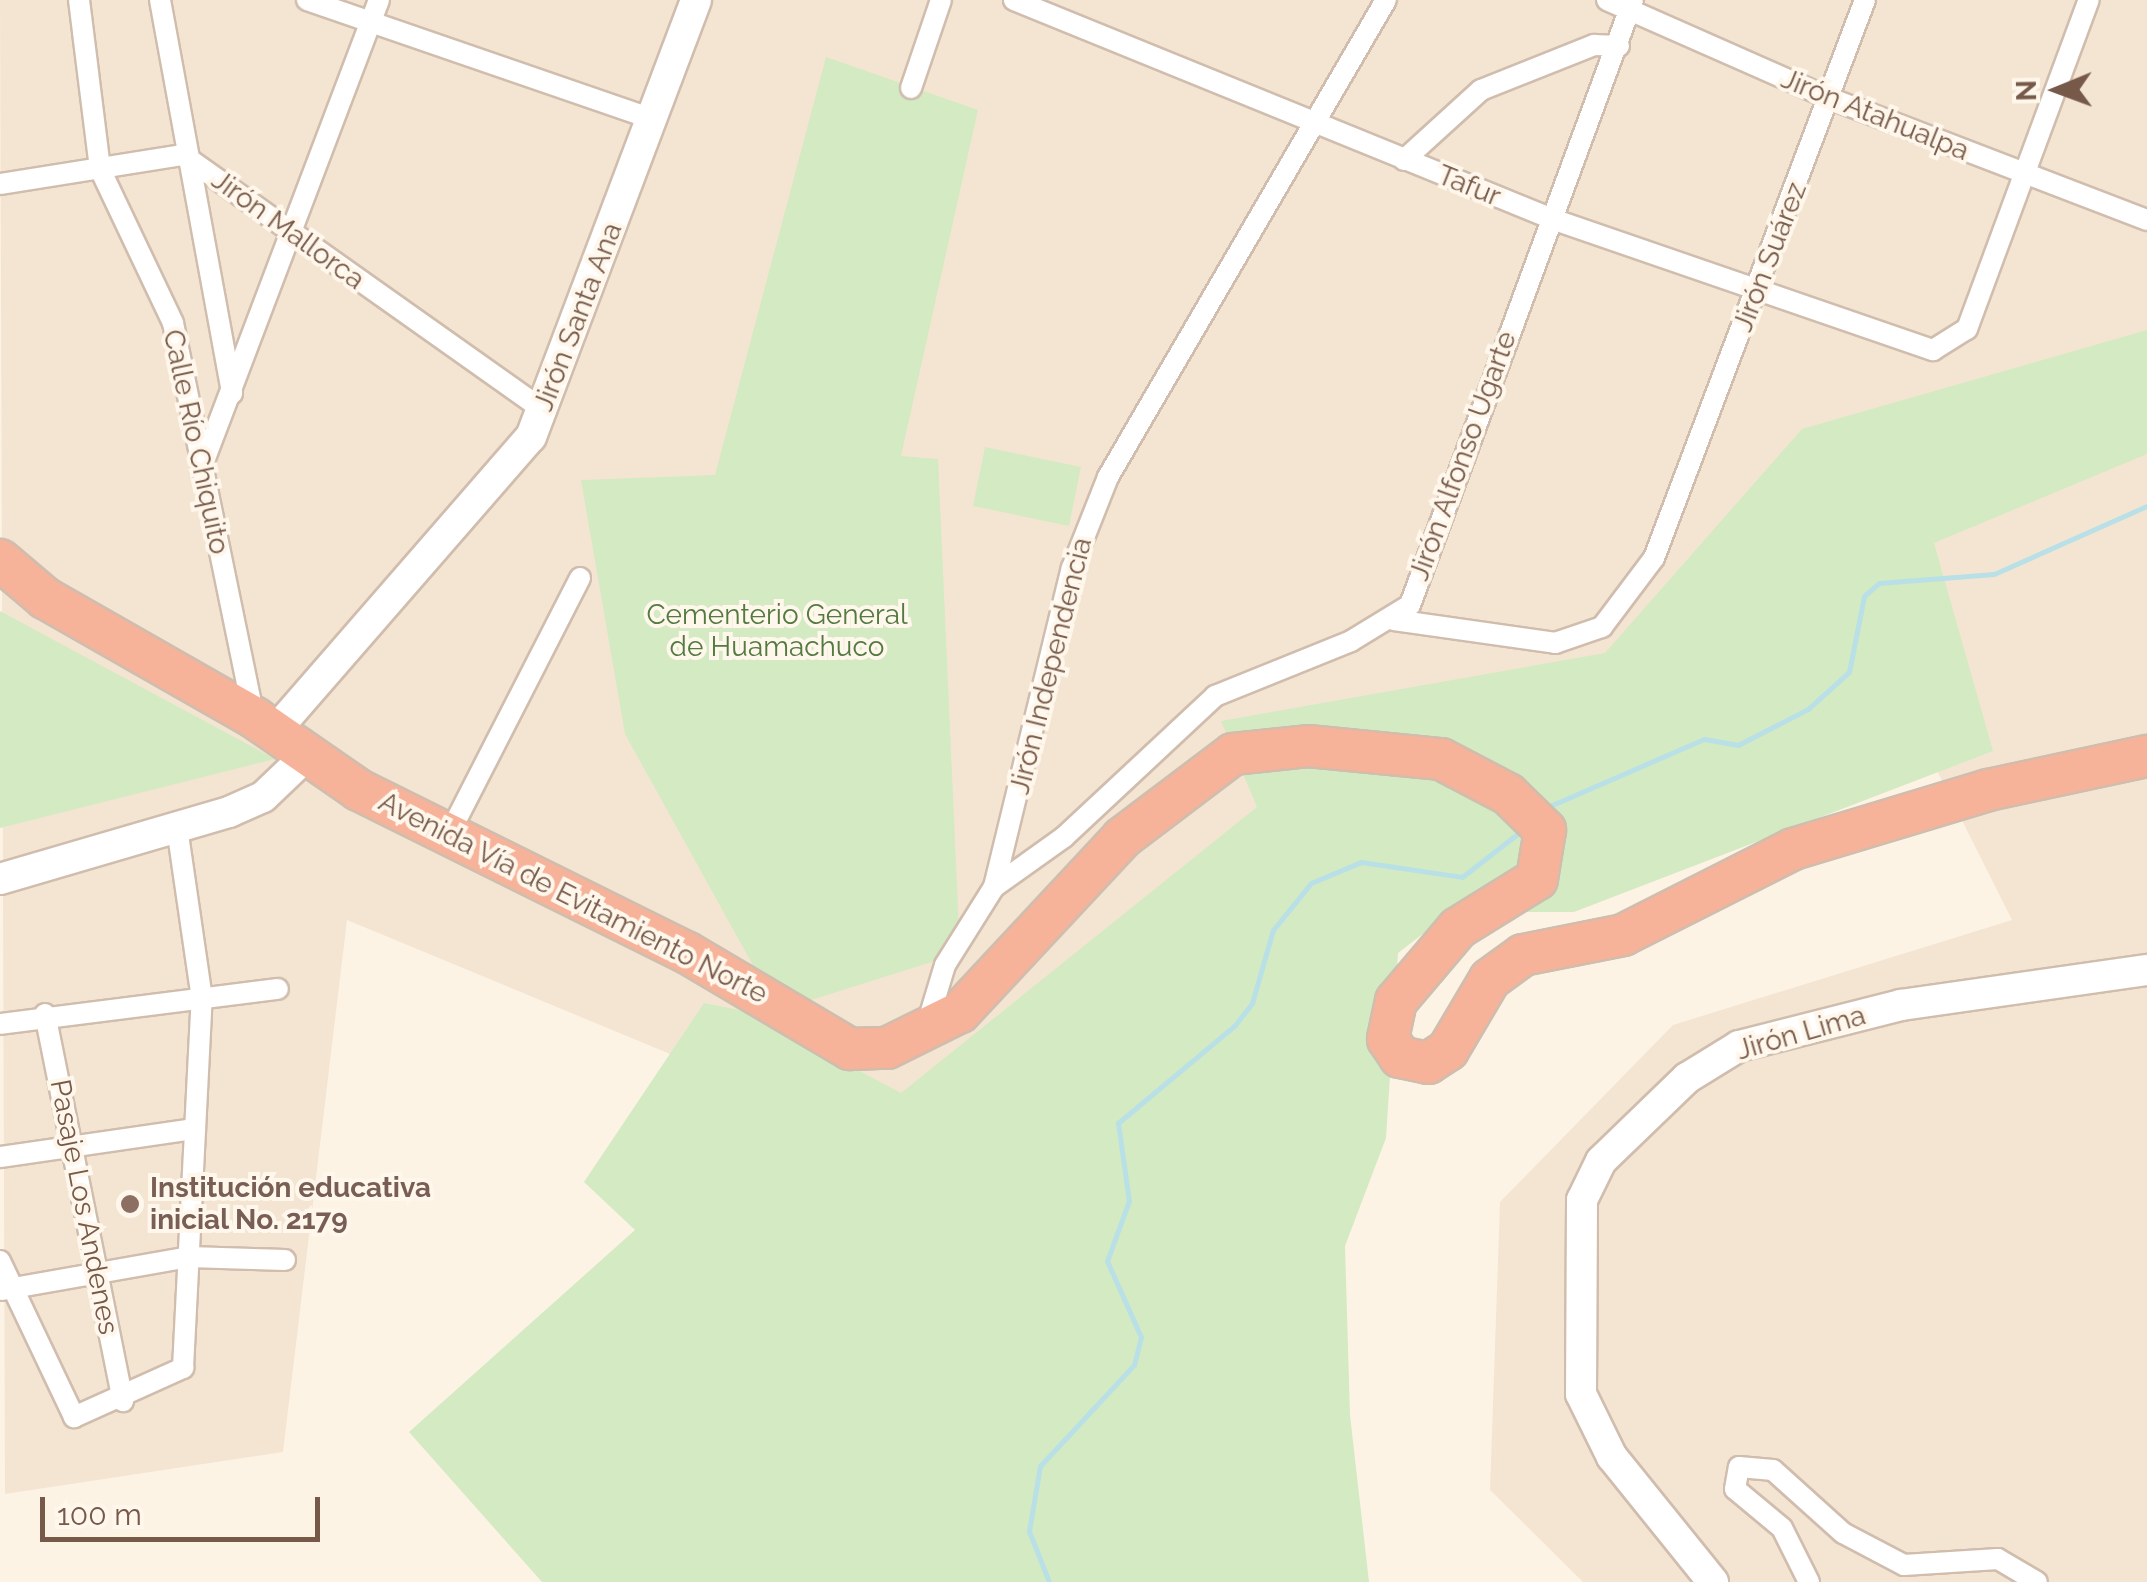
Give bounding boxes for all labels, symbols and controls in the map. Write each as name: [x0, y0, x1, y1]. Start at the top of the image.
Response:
north arrow: [2007, 40, 2107, 140]
street label: Jirón Atahualpa: [1776, 62, 1974, 168]
text: N: [2010, 80, 2043, 102]
street label: Tafur: [1433, 158, 1505, 214]
street label: Jirón Mallorca: [205, 163, 371, 297]
street label: Jirón Suárez: [1726, 178, 1814, 336]
street label: Jirón Santa Ana: [527, 218, 629, 416]
street label: Jirón Alfonso Ugarte: [1402, 326, 1524, 586]
street label: Calle Río Chiquito: [156, 327, 236, 557]
street label: Jirón Independencia: [1003, 534, 1099, 798]
park label: Cementerio General de Huamachuco: [646, 598, 908, 664]
street label: Avenida Vía de Evitamiento Norte: [373, 785, 773, 1011]
street label: Jirón Lima: [1733, 999, 1869, 1067]
street label: Pasaje Los Andenes: [43, 1076, 125, 1338]
place label: Institución educativa inicial No. 2179: [150, 1171, 431, 1237]
marker: Institución educativa inicial No. 2179: [119, 1193, 141, 1215]
scale bar: [45, 1477, 325, 1539]
text: 100 m: [57, 1497, 142, 1532]

